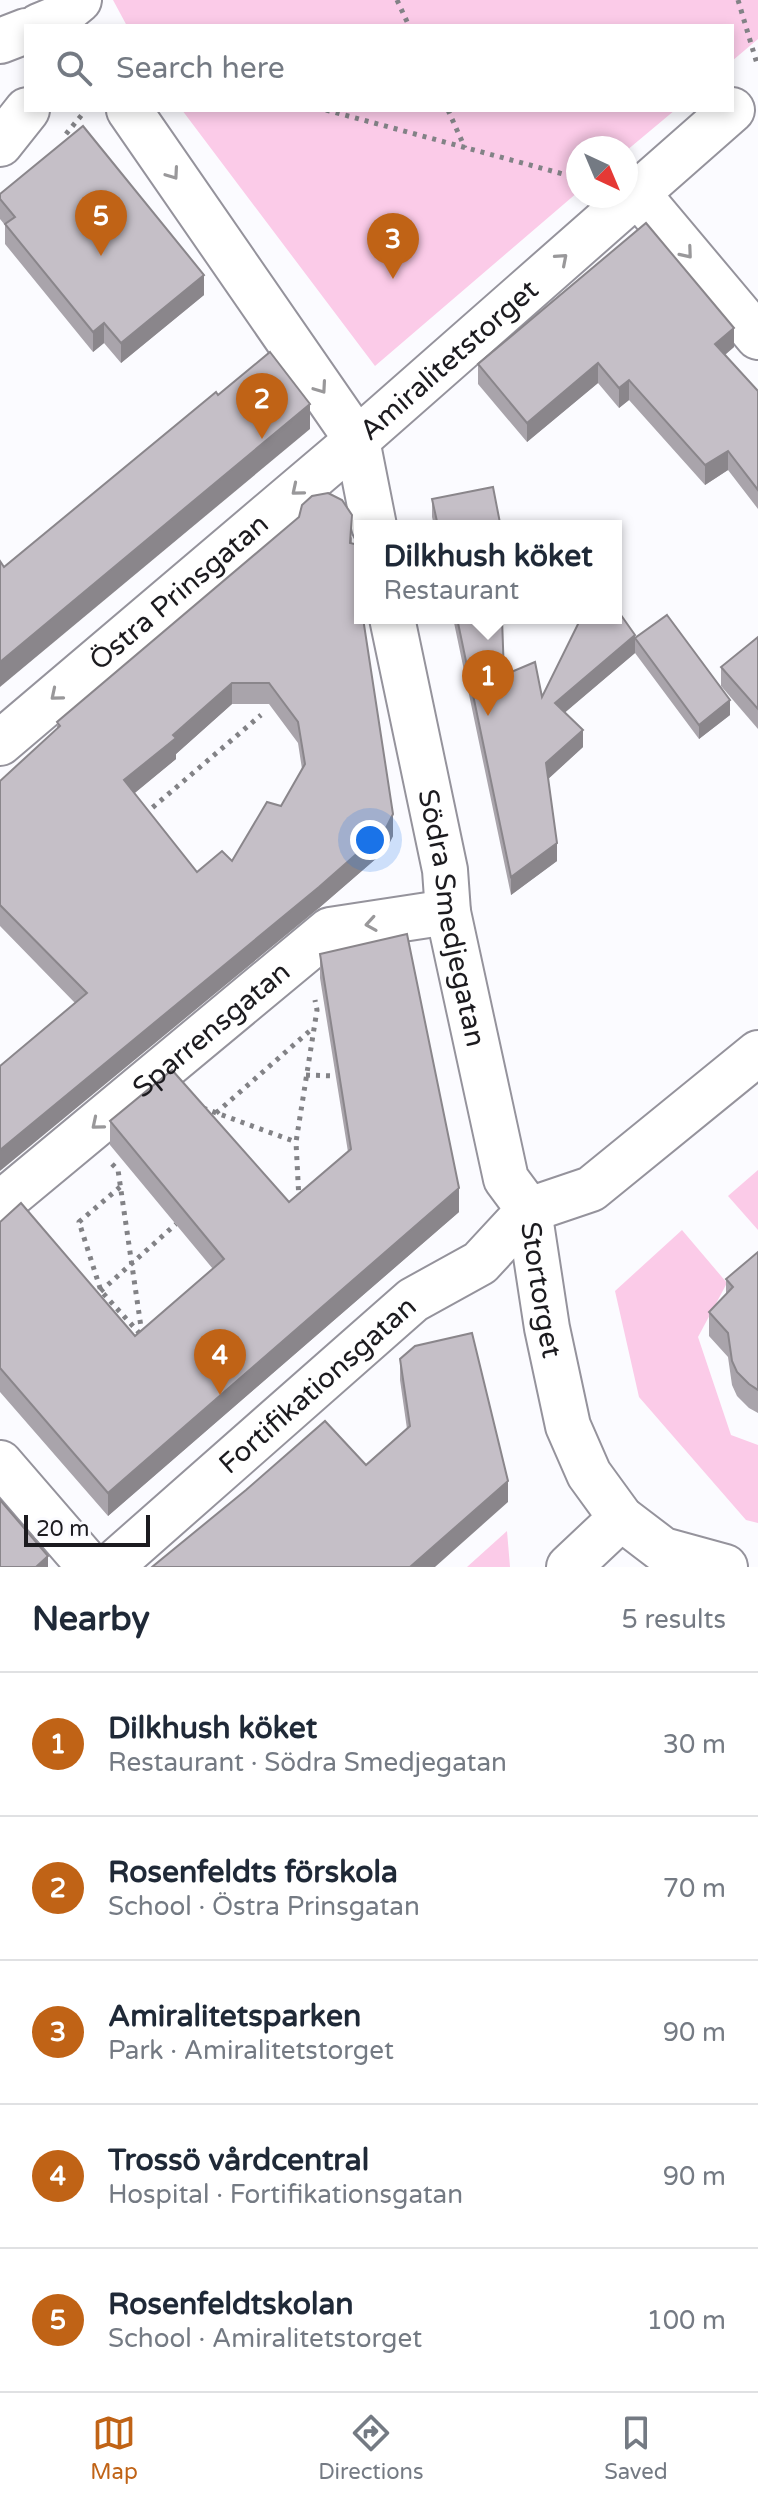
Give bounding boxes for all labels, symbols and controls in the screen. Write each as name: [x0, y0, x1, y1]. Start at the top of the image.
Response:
search box: [24, 24, 734, 112]
icon: search: [52, 46, 96, 90]
text: Search here: [116, 50, 285, 87]
north arrow: [566, 136, 638, 208]
one-way arrow: [163, 166, 178, 180]
pin: 5: [75, 190, 127, 256]
pin: 3: [367, 213, 419, 279]
one-way arrow: [677, 244, 692, 258]
one-way arrow: [553, 254, 568, 268]
street label: Amiralitetstorget: [353, 273, 545, 448]
pin: 2: [236, 373, 288, 439]
one-way arrow: [311, 380, 326, 394]
one-way arrow: [292, 480, 306, 495]
street label: Östra Prinsgatan: [83, 507, 275, 678]
popup: [354, 520, 622, 624]
text: Dilkhush köket: [383, 538, 593, 575]
text: Restaurant: [383, 575, 519, 606]
pin: 1: [462, 650, 514, 716]
one-way arrow: [51, 685, 66, 700]
street label: Södra Smedjegatan: [410, 786, 493, 1050]
your location: [350, 820, 390, 860]
one-way arrow: [364, 915, 378, 932]
street label: Sparrensgatan: [126, 955, 297, 1105]
one-way arrow: [92, 1114, 106, 1129]
street label: Stortorget: [513, 1219, 569, 1361]
street label: Fortifikationsgatan: [212, 1289, 423, 1481]
pin: 4: [194, 1329, 246, 1395]
scale bar: [24, 1511, 150, 1547]
text: 20 m: [36, 1516, 90, 1542]
text: Nearby: [32, 1599, 150, 1640]
text: 5 results: [621, 1604, 726, 1635]
text: Dilkhush köket: [108, 1710, 317, 1747]
text: 1: [50, 1729, 66, 1760]
text: 30 m: [663, 1729, 726, 1760]
text: Restaurant · Södra Smedjegatan: [108, 1747, 507, 1778]
text: Rosenfeldts förskola: [108, 1854, 398, 1891]
text: 2: [50, 1873, 66, 1904]
text: 70 m: [663, 1873, 726, 1904]
text: School · Östra Prinsgatan: [108, 1891, 420, 1922]
text: Amiralitetsparken: [108, 1998, 361, 2035]
text: 3: [50, 2017, 66, 2048]
text: 90 m: [663, 2017, 726, 2048]
text: Park · Amiralitetstorget: [108, 2035, 394, 2066]
text: Trossö vårdcentral: [108, 2142, 369, 2179]
text: 4: [50, 2161, 66, 2192]
text: 90 m: [663, 2161, 726, 2192]
text: Hospital · Fortifikationsgatan: [108, 2179, 463, 2210]
text: Rosenfeldtskolan: [108, 2286, 354, 2323]
text: 5: [50, 2305, 66, 2336]
text: 100 m: [646, 2305, 726, 2336]
text: School · Amiralitetstorget: [108, 2323, 422, 2354]
tab: Map: [90, 2411, 138, 2485]
tab: Directions: [318, 2411, 424, 2485]
tab: Saved: [604, 2411, 668, 2485]

